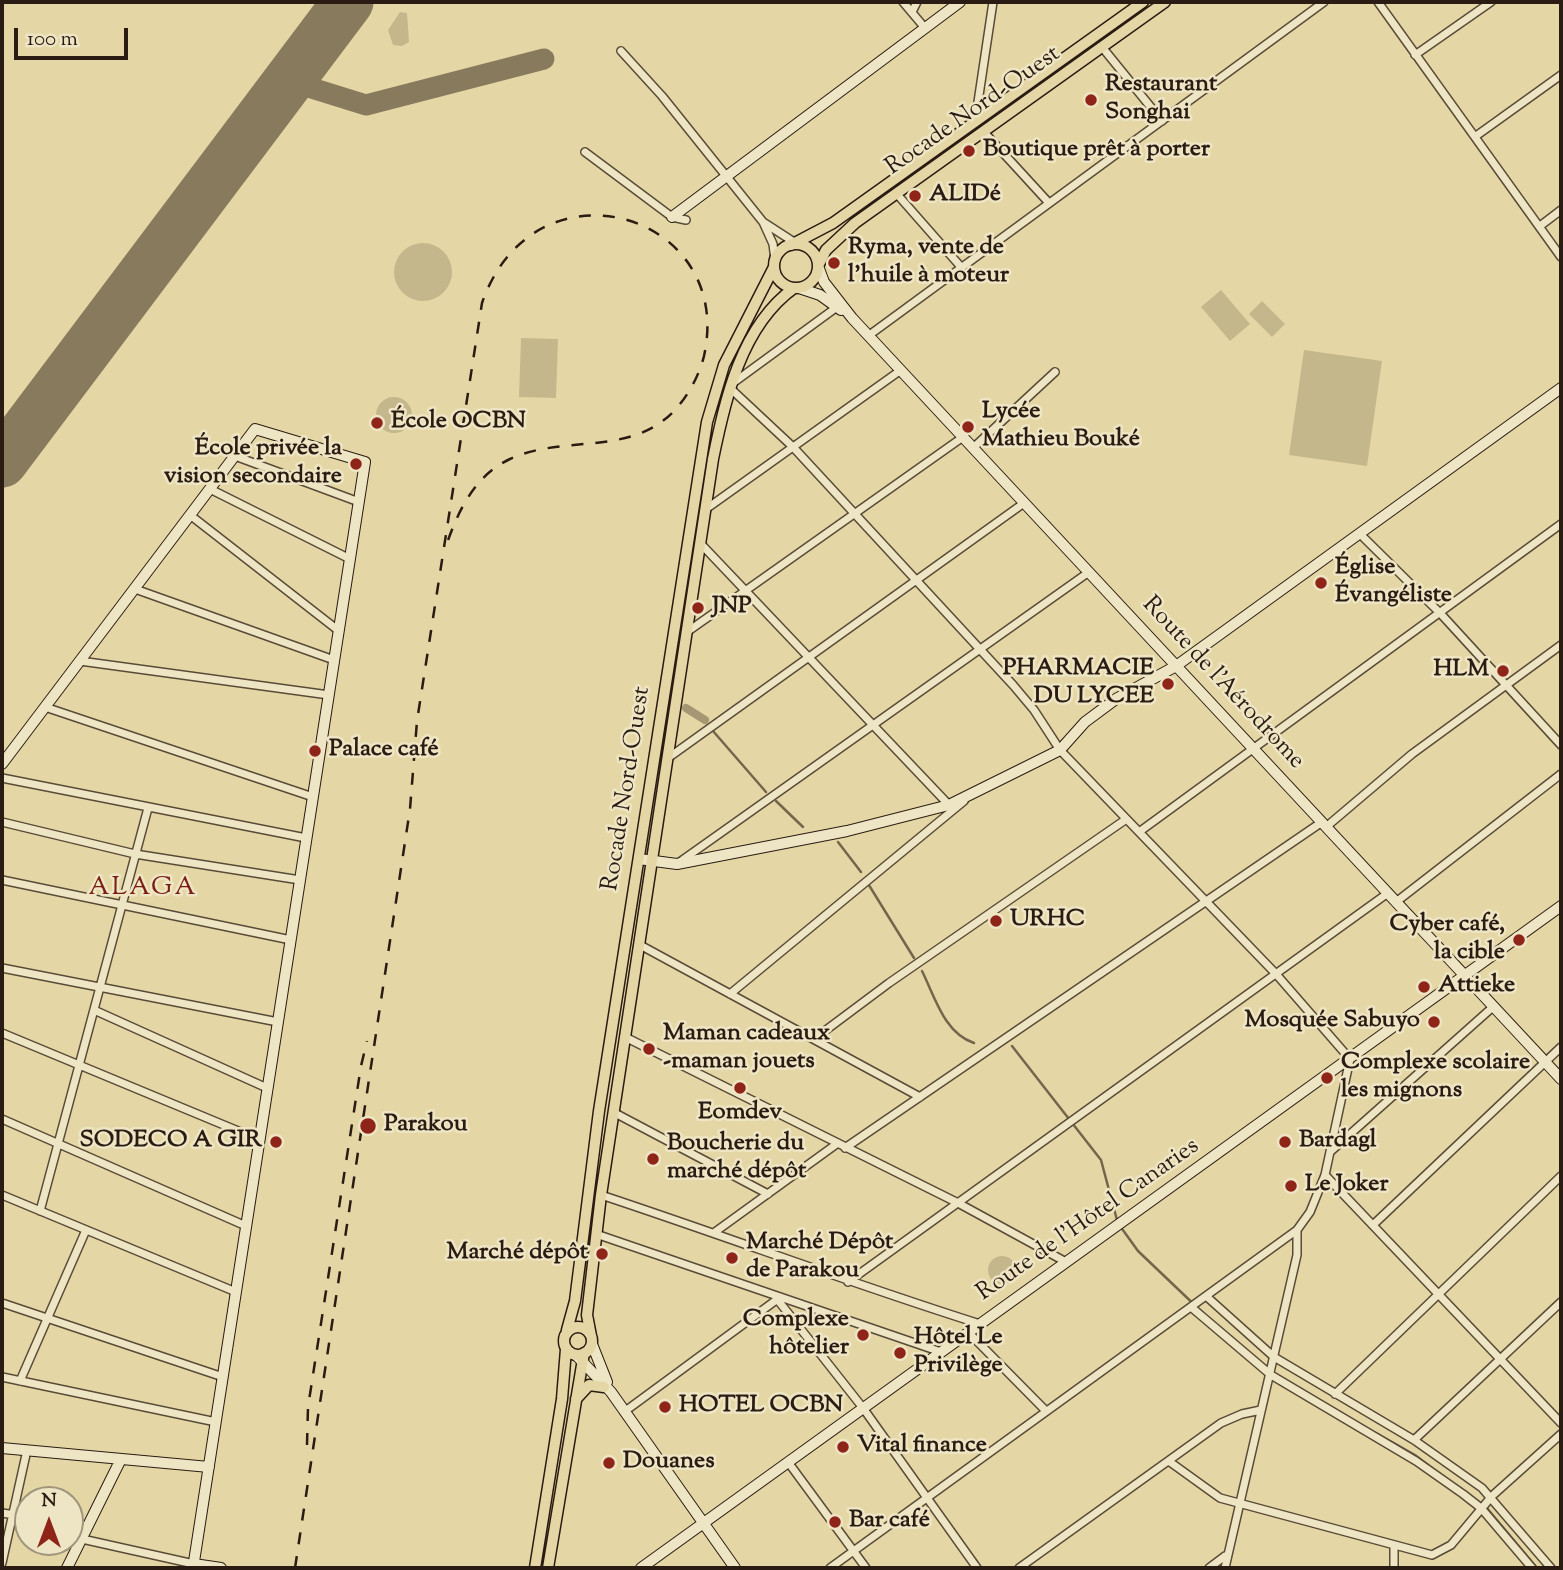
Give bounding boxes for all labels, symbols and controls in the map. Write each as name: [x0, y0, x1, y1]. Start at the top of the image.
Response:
scale bar: [18, 14, 131, 58]
text: 100 m: [27, 25, 78, 55]
street label: Rocade Nord-Ouest: [881, 41, 1067, 183]
place label: Restaurant Songhai: [1105, 72, 1217, 128]
marker: Restaurant Songhai: [1083, 92, 1099, 108]
place label: Boutique prêt à porter: [983, 137, 1210, 165]
marker: Boutique prêt à porter: [961, 143, 977, 159]
place label: ALIDé: [929, 182, 1001, 210]
marker: ALIDé: [907, 188, 923, 204]
place label: Ryma, vente de l'huile à moteur: [848, 235, 1009, 291]
marker: Ryma, vente de l'huile à moteur: [826, 255, 842, 271]
place label: Lycée Mathieu Bouké: [982, 399, 1140, 455]
place label: École OCBN: [391, 409, 526, 437]
marker: École OCBN: [369, 415, 385, 431]
marker: Lycée Mathieu Bouké: [960, 419, 976, 435]
place label: École privée la vision secondaire: [164, 436, 342, 492]
marker: École privée la vision secondaire: [348, 456, 364, 472]
place label: Église Évangéliste: [1335, 555, 1452, 611]
marker: Église Évangéliste: [1313, 575, 1329, 591]
street label: Route de l'Aérodrome: [1135, 592, 1309, 776]
place label: JNP: [712, 594, 752, 622]
marker: JNP: [690, 600, 706, 616]
place label: PHARMACIE DU LYCEE: [1003, 656, 1154, 712]
place label: HLM: [1433, 657, 1489, 685]
marker: HLM: [1495, 663, 1511, 679]
marker: PHARMACIE DU LYCEE: [1160, 676, 1176, 692]
street label: Rocade Nord-Ouest: [598, 685, 658, 893]
place label: Palace café: [329, 737, 439, 765]
marker: Palace café: [307, 743, 323, 759]
district label: ALAGA: [89, 874, 197, 906]
place label: URHC: [1010, 907, 1085, 935]
place label: Cyber café, la cible: [1390, 912, 1505, 968]
marker: URHC: [988, 913, 1004, 929]
marker: Cyber café, la cible: [1511, 932, 1527, 948]
place label: Attieke: [1438, 973, 1515, 1001]
marker: Attieke: [1416, 979, 1432, 995]
place label: Mosquée Sabuyo: [1245, 1008, 1420, 1036]
marker: Mosquée Sabuyo: [1426, 1014, 1442, 1030]
place label: Maman cadeaux -maman jouets: [663, 1021, 830, 1077]
marker: Maman cadeaux -maman jouets: [641, 1041, 657, 1057]
place label: Complexe scolaire les mignons: [1341, 1050, 1530, 1106]
marker: Complexe scolaire les mignons: [1319, 1070, 1335, 1086]
marker: Eomdev: [732, 1080, 748, 1096]
place label: Eomdev: [698, 1100, 782, 1128]
place label: Parakou: [384, 1112, 468, 1140]
marker: Parakou: [358, 1116, 378, 1136]
place label: SODECO A GIR: [79, 1128, 262, 1156]
place label: Bardagl: [1299, 1128, 1377, 1156]
place label: Boucherie du marché dépôt: [667, 1131, 806, 1187]
street label: Route de l'Hôtel Canaries: [972, 1133, 1206, 1309]
marker: SODECO A GIR: [268, 1134, 284, 1150]
marker: Bardagl: [1277, 1134, 1293, 1150]
marker: Boucherie du marché dépôt: [645, 1151, 661, 1167]
place label: Le Joker: [1305, 1172, 1389, 1200]
marker: Le Joker: [1283, 1178, 1299, 1194]
place label: Marché Dépôt de Parakou: [746, 1230, 893, 1286]
place label: Marché dépôt: [447, 1240, 588, 1268]
marker: Marché dépôt: [594, 1246, 610, 1262]
marker: Marché Dépôt de Parakou: [724, 1250, 740, 1266]
place label: Complexe hôtelier: [743, 1307, 849, 1363]
place label: Hôtel Le Privilège: [914, 1325, 1003, 1381]
marker: Complexe hôtelier: [855, 1327, 871, 1343]
marker: Hôtel Le Privilège: [892, 1345, 908, 1361]
place label: HOTEL OCBN: [679, 1393, 843, 1421]
marker: HOTEL OCBN: [657, 1399, 673, 1415]
place label: Vital finance: [857, 1433, 987, 1461]
marker: Vital finance: [835, 1439, 851, 1455]
place label: Douanes: [623, 1449, 715, 1477]
marker: Douanes: [601, 1455, 617, 1471]
north arrow: [14, 1486, 84, 1556]
text: N: [41, 1488, 57, 1515]
place label: Bar café: [849, 1508, 930, 1536]
marker: Bar café: [827, 1514, 843, 1530]

